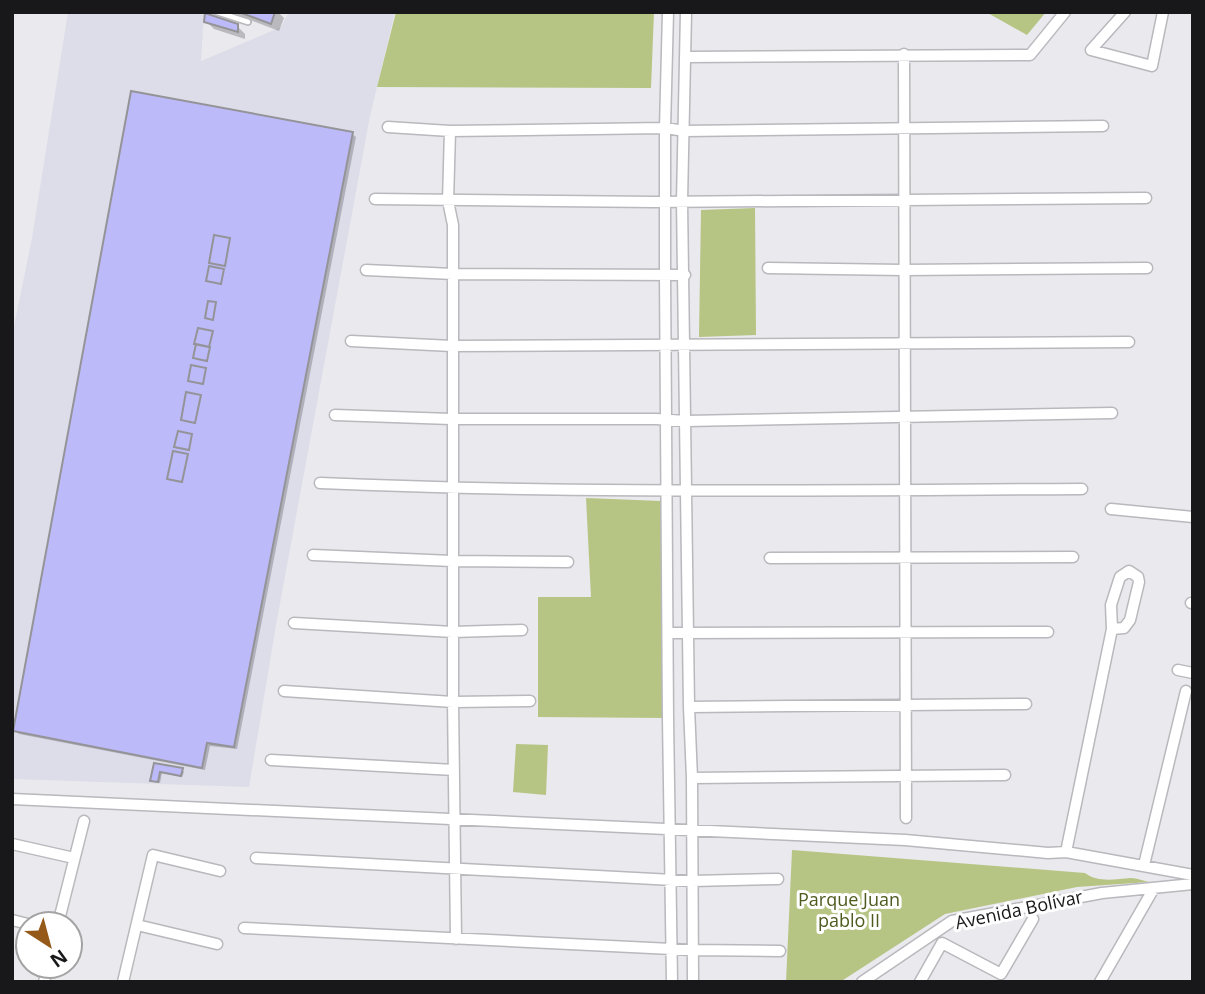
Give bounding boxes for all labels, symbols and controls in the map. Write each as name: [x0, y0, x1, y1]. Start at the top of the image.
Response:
street label: Avenida Bolívar: [953, 884, 1085, 934]
park label: Parque Juan pablo II: [798, 887, 900, 932]
north arrow: [14, 910, 84, 980]
text: N: [45, 944, 73, 974]

